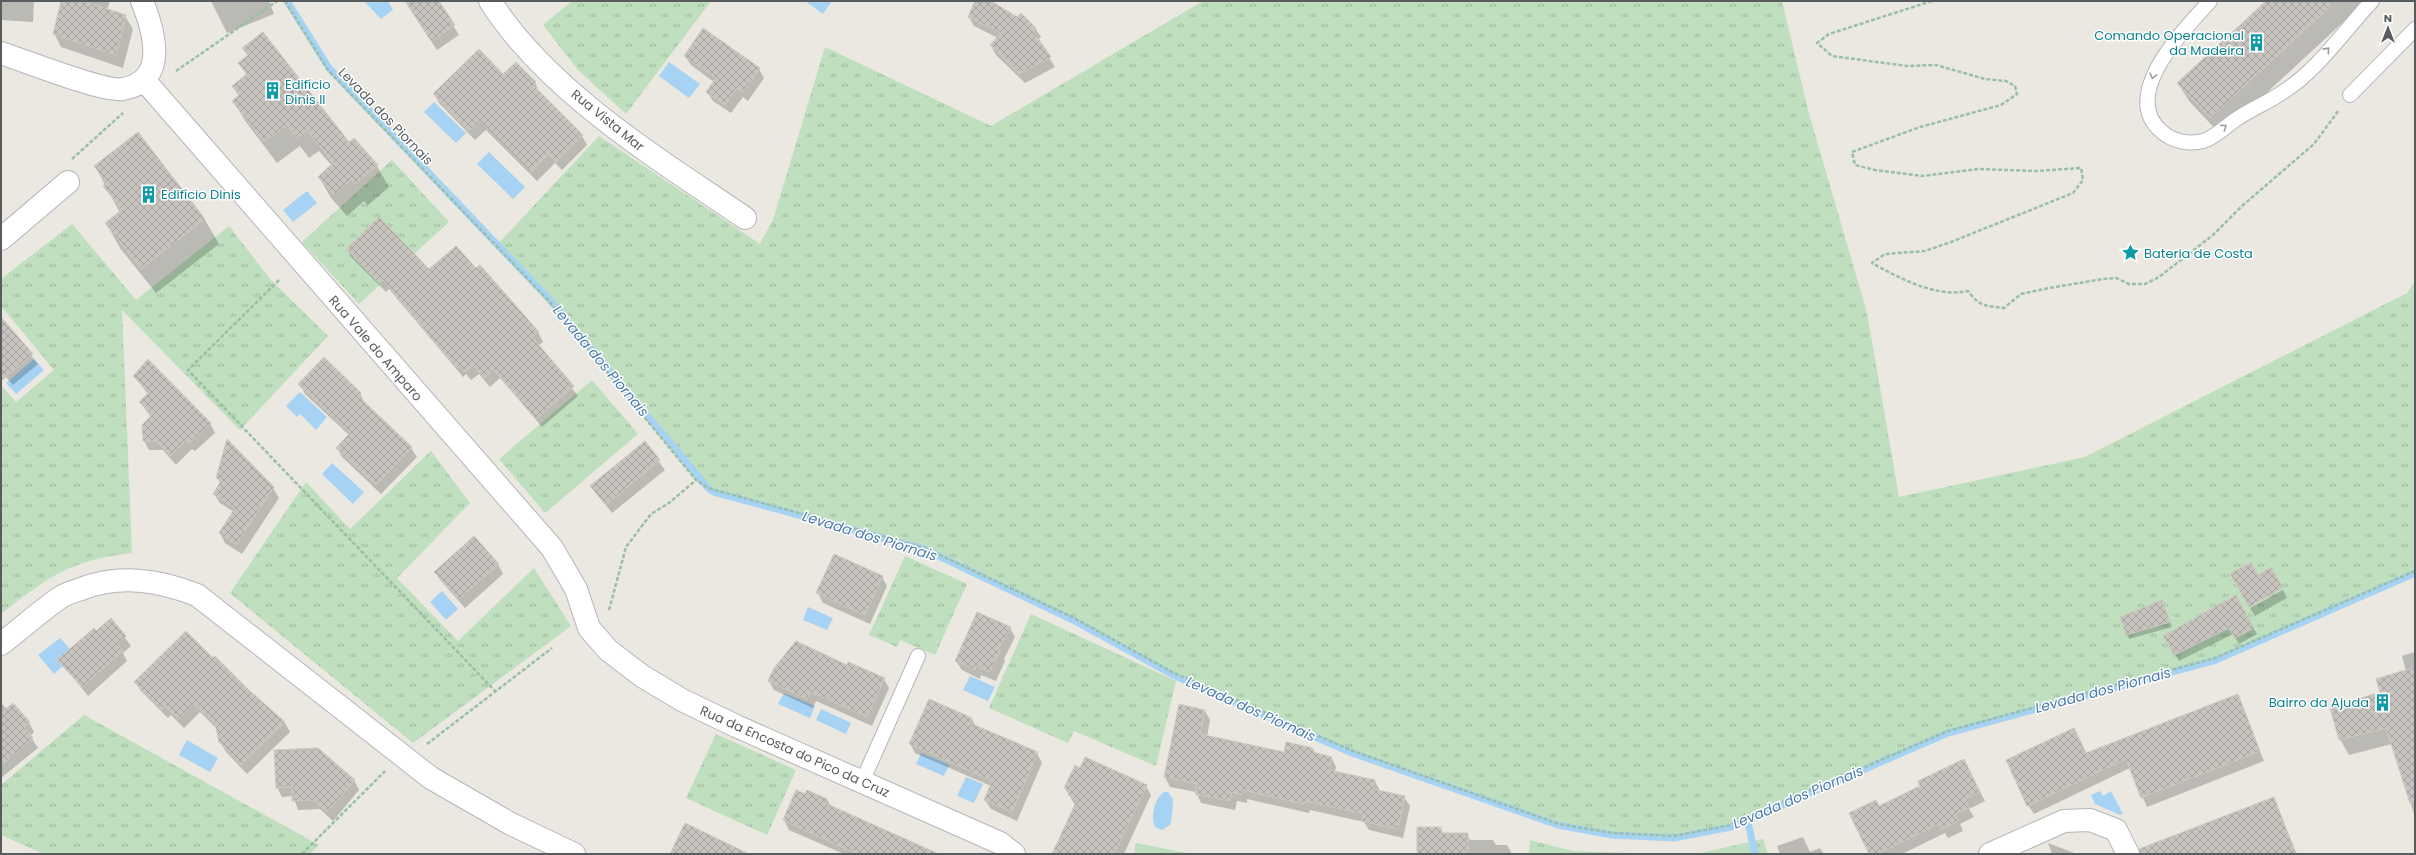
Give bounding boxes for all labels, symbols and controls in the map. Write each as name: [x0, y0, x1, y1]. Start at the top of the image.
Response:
north arrow: [2368, 8, 2408, 48]
text: N: [2384, 10, 2392, 26]
place label: Comando Operacional da Madeira: [2094, 26, 2244, 60]
building icon: Comando Operacional da Madeira: [2247, 32, 2267, 52]
one-way arrow: [2323, 48, 2330, 55]
street label: Levada dos Piornais: [334, 63, 437, 170]
one-way arrow: [2150, 73, 2158, 80]
place label: Edifício Dinis II: [285, 75, 331, 109]
building icon: Edifício Dinis II: [262, 81, 282, 101]
street label: Rua Vista Mar: [567, 85, 648, 156]
one-way arrow: [2220, 125, 2227, 132]
building icon: Edifício Dinis: [138, 184, 158, 204]
place label: Edifício Dinis: [161, 185, 241, 204]
place icon: Bateria de Costa: [2121, 243, 2141, 263]
place label: Bateria de Costa: [2144, 244, 2253, 263]
street label: Rua Vale do Amparo: [324, 291, 427, 405]
water label: Levada dos Piornais: [548, 301, 654, 421]
water label: Levada dos Piornais: [800, 506, 940, 566]
water label: Levada dos Piornais: [2033, 662, 2173, 718]
water label: Levada dos Piornais: [1183, 671, 1319, 747]
building icon: Bairro da Ajuda: [2372, 692, 2392, 712]
place label: Bairro da Ajuda: [2269, 693, 2369, 712]
street label: Rua da Encosta do Pico da Cruz: [697, 701, 893, 802]
water label: Levada dos Piornais: [1730, 760, 1866, 834]

